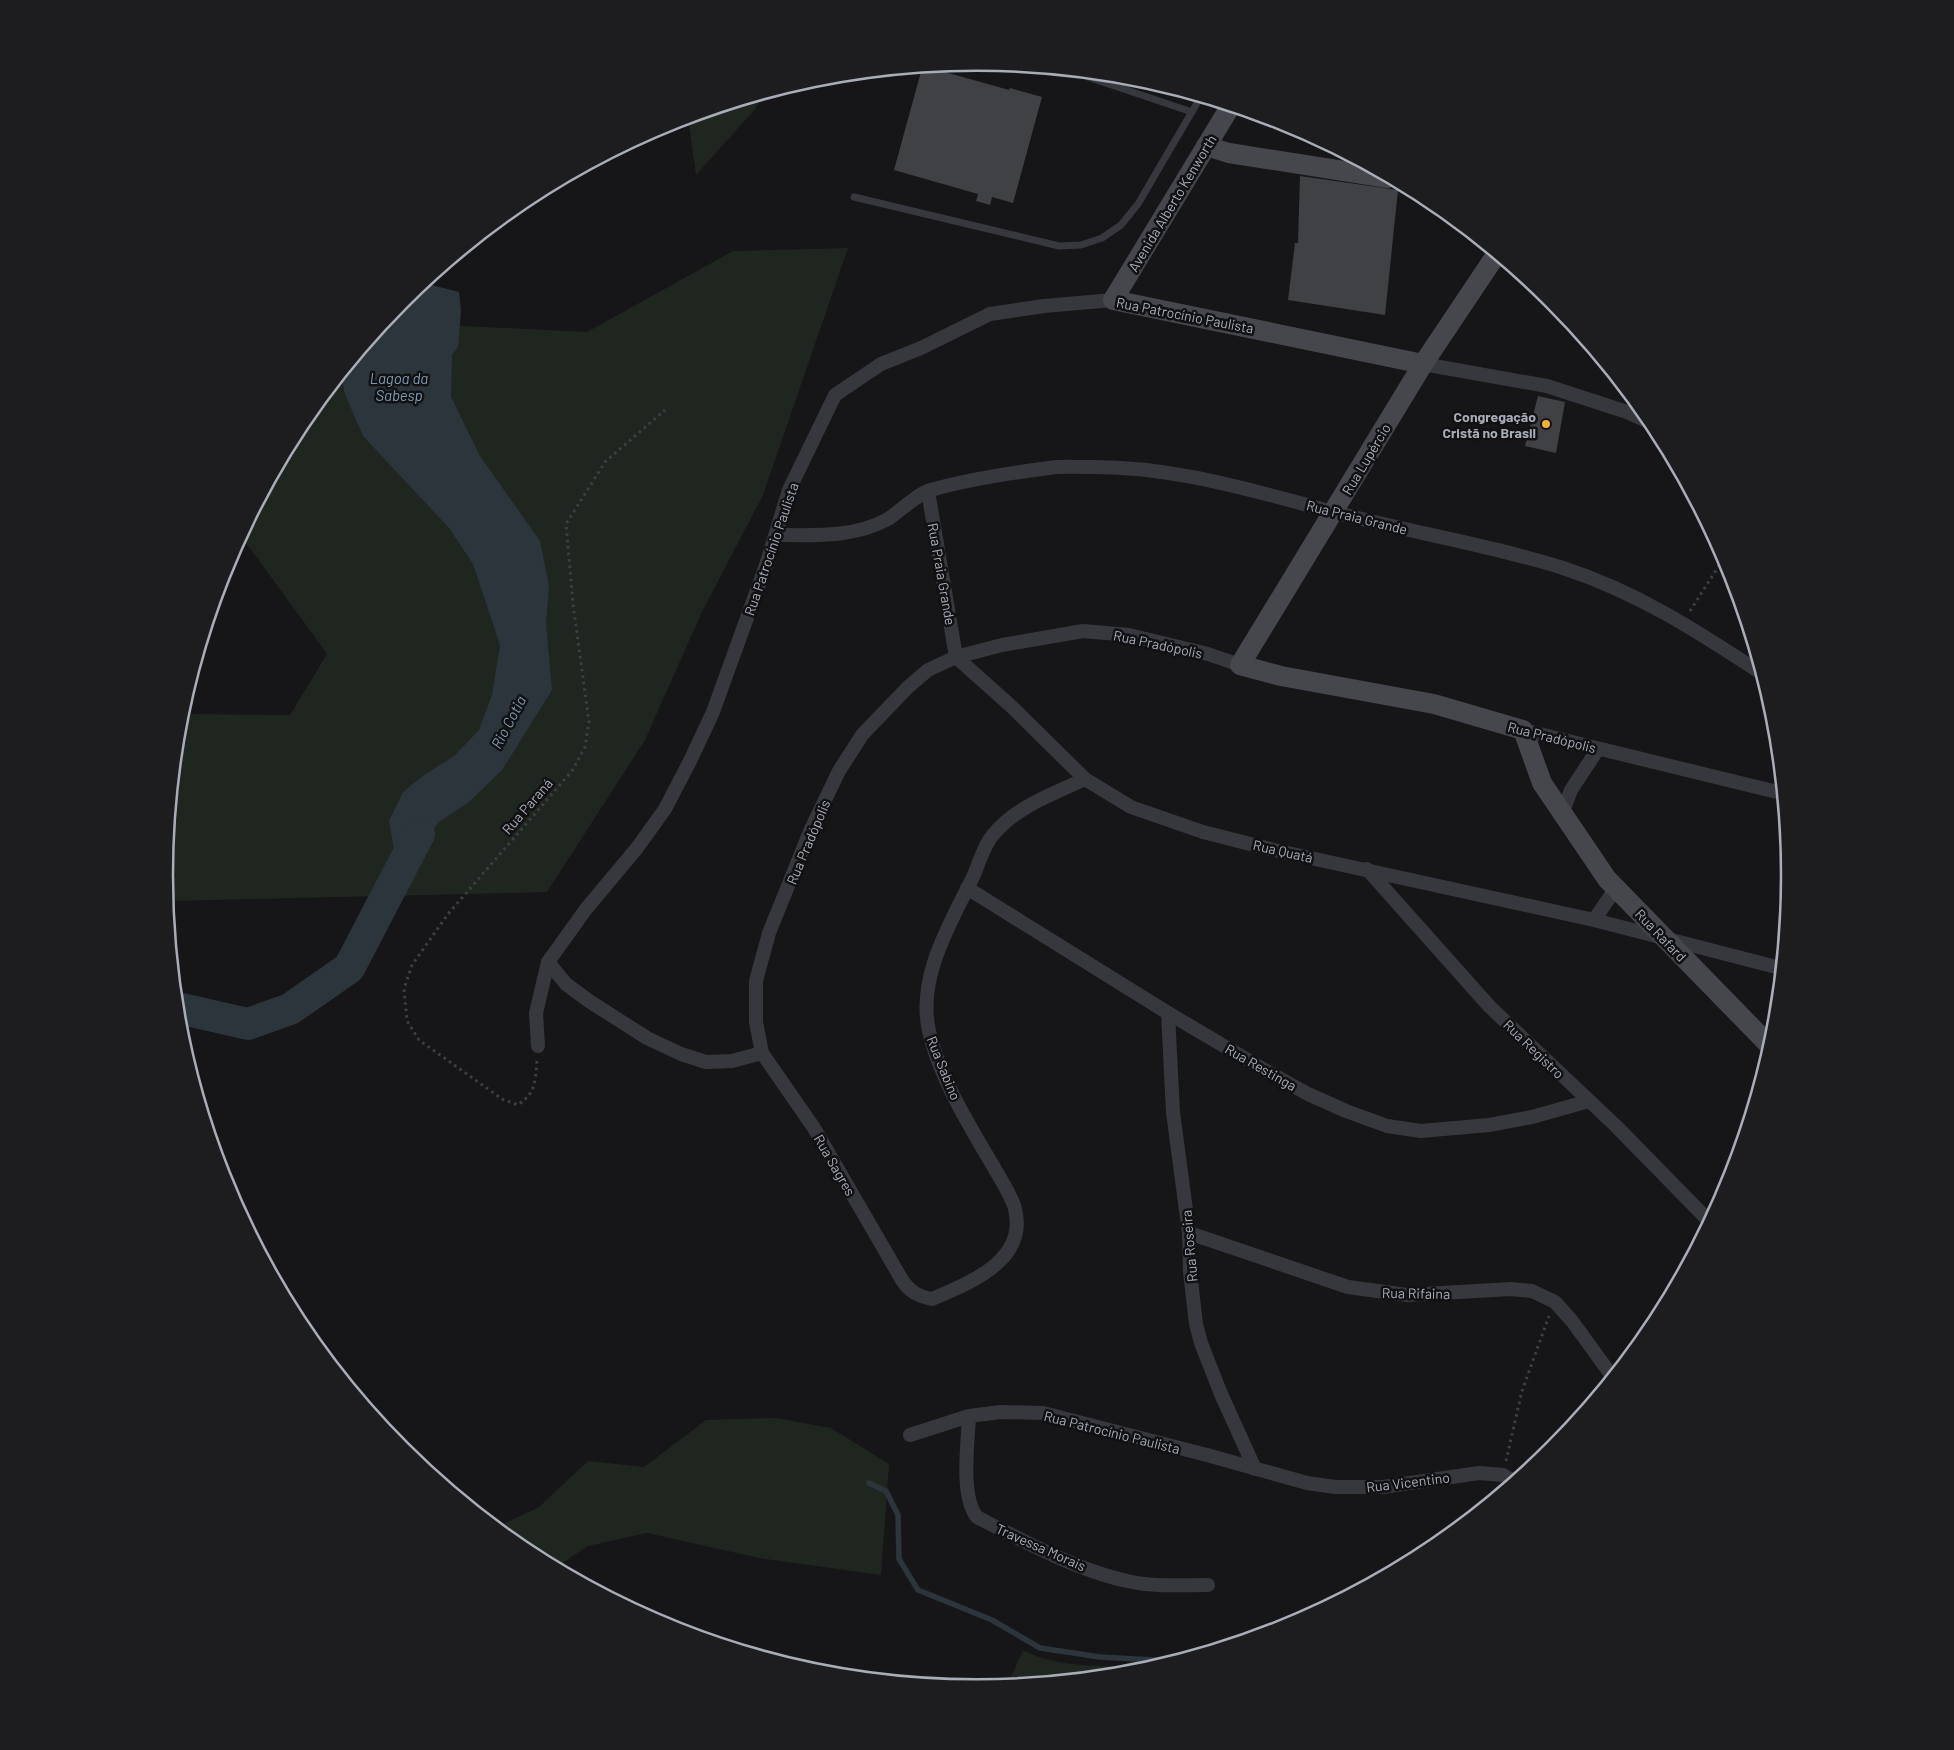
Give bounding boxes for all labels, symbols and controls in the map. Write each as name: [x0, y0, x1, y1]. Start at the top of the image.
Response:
street label: Avenida Alberto Kenworth: [1124, 131, 1220, 275]
street label: Rua Patrocínio Paulista: [1115, 293, 1255, 337]
water label: Lagoa da Sabesp: [370, 369, 428, 404]
place label: Congregação Cristã no Brasil: [1442, 408, 1536, 441]
marker: Congregação Cristã no Brasil: [1540, 418, 1552, 430]
street label: Rua Lupércio: [1338, 420, 1394, 498]
street label: Rua Patrocínio Paulista: [740, 480, 802, 618]
street label: Rua Praia Grande: [1305, 496, 1409, 538]
street label: Rua Praia Grande: [925, 522, 959, 626]
street label: Rua Pradópolis: [1112, 626, 1204, 662]
water label: Rio Cotia: [487, 693, 529, 751]
street label: Rua Pradópolis: [1506, 718, 1598, 756]
street label: Rua Paraná: [498, 775, 556, 837]
street label: Rua Pradópolis: [783, 797, 834, 887]
street label: Rua Quatá: [1251, 836, 1315, 866]
street label: Rua Rafard: [1632, 905, 1690, 965]
street label: Rua Registro: [1500, 1016, 1568, 1082]
street label: Rua Sabino: [923, 1033, 965, 1103]
street label: Rua Restinga: [1222, 1040, 1300, 1094]
street label: Rua Sagres: [811, 1131, 859, 1199]
street label: Rua Roseira: [1177, 1209, 1201, 1283]
street label: Rua Rifaina: [1382, 1284, 1450, 1302]
street label: Rua Patrocínio Paulista: [1042, 1407, 1182, 1457]
street label: Rua Vicentino: [1365, 1468, 1451, 1496]
street label: Travessa Morais: [993, 1520, 1089, 1574]

